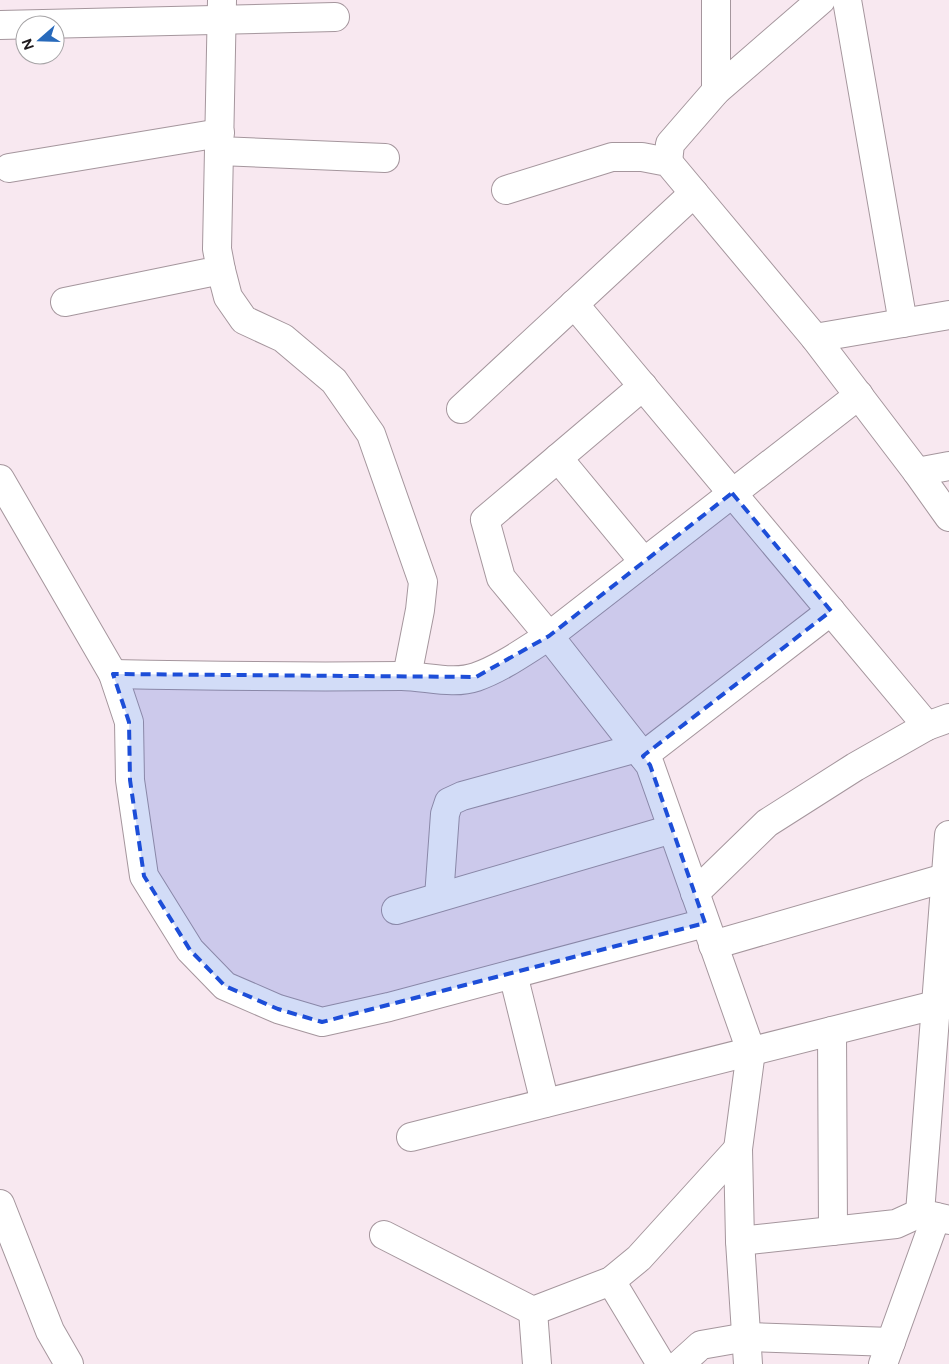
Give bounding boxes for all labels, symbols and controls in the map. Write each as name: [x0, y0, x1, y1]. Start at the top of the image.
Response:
north arrow: [15, 15, 65, 65]
text: N: [18, 36, 38, 52]

